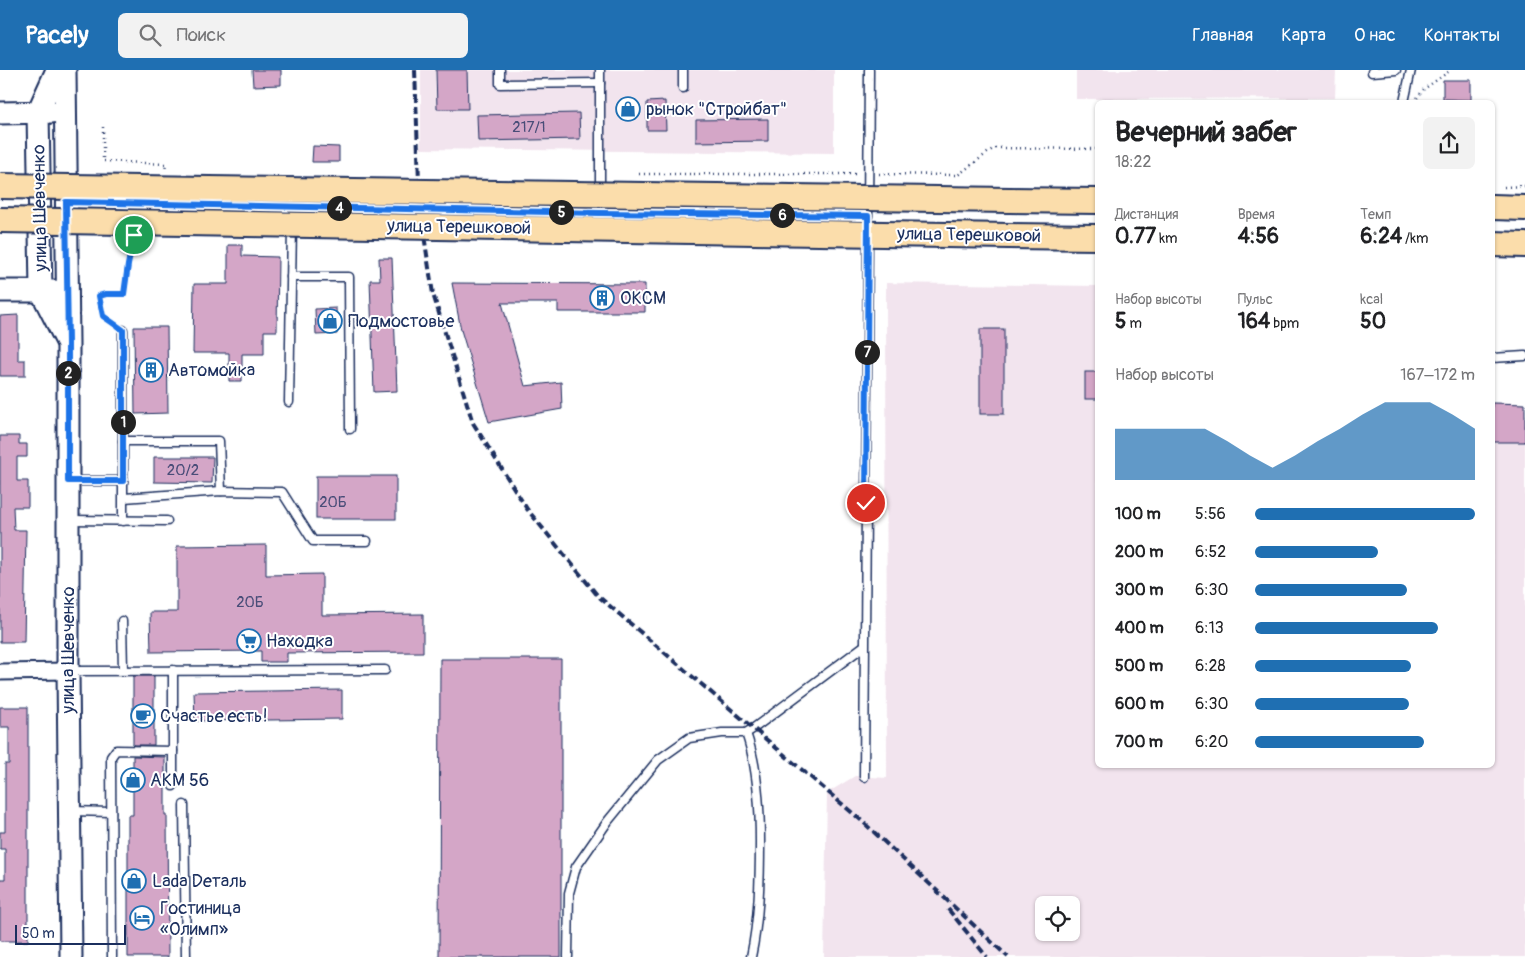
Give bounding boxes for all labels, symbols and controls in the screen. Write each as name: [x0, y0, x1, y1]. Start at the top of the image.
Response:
search box: [118, 13, 468, 58]
text: Pacely: [25, 21, 88, 50]
icon: search: [136, 21, 164, 49]
text: Поиск: [176, 23, 226, 47]
text: Главная: [1192, 24, 1253, 47]
text: Карта: [1281, 24, 1326, 47]
text: О нас: [1354, 24, 1396, 47]
text: Контакты: [1424, 24, 1500, 47]
shop icon: рынок "Стройбат": [615, 96, 641, 122]
place label: рынок "Стройбат": [646, 98, 787, 121]
text: Вечерний забег: [1115, 115, 1297, 150]
button: share: [1423, 117, 1475, 169]
house number: 217/1: [512, 118, 546, 137]
street label: улица Шевченко: [27, 144, 53, 273]
text: 18:22: [1115, 152, 1151, 172]
pin: 4: [326, 196, 352, 220]
text: 4: [335, 200, 344, 217]
pin: 5: [548, 200, 574, 224]
pin: 6: [770, 202, 794, 228]
text: 5: [558, 204, 565, 221]
text: Дистанция: [1115, 206, 1179, 223]
text: Время: [1238, 206, 1275, 223]
text: Темп: [1360, 206, 1391, 223]
text: 6: [778, 207, 787, 224]
pin: [113, 214, 155, 256]
street label: улица Терешковой: [386, 214, 531, 240]
icon: arrive: [120, 221, 148, 249]
street label: улица Терешковой: [896, 222, 1041, 248]
text: 0.77: [1115, 223, 1156, 250]
text: 4:56: [1238, 223, 1279, 250]
text: 6:24: [1360, 223, 1402, 250]
text: km: [1156, 230, 1177, 247]
text: /km: [1402, 230, 1428, 247]
building icon: ОКСМ: [589, 285, 615, 311]
place label: ОКСМ: [620, 287, 666, 310]
text: Набор высоты: [1115, 291, 1202, 308]
text: Пульс: [1238, 291, 1273, 308]
text: kcal: [1360, 291, 1383, 308]
shop icon: Подмостовье: [317, 308, 343, 334]
text: 5: [1115, 308, 1126, 335]
text: 164: [1238, 308, 1270, 335]
text: 50: [1360, 308, 1386, 335]
place label: Подмостовье: [348, 310, 454, 333]
text: m: [1126, 315, 1142, 332]
text: bpm: [1270, 315, 1299, 332]
pin: 7: [854, 340, 880, 364]
text: 7: [864, 344, 871, 361]
building icon: Автомойка: [138, 357, 164, 383]
place label: Автомойка: [168, 359, 255, 382]
pin: 2: [56, 360, 80, 386]
text: 2: [65, 365, 72, 382]
text: Набор высоты: [1115, 365, 1214, 385]
text: 167–172 m: [1400, 365, 1475, 385]
pin: 1: [110, 410, 136, 434]
text: 1: [121, 414, 126, 431]
house number: 20/2: [167, 461, 199, 480]
pin: [845, 482, 887, 524]
icon: check: [852, 489, 880, 517]
house number: 20Б: [319, 493, 347, 512]
text: 100 m: [1115, 504, 1161, 524]
text: 5:56: [1195, 504, 1226, 524]
text: 200 m: [1115, 542, 1163, 562]
text: 6:52: [1195, 542, 1226, 562]
text: 300 m: [1115, 580, 1163, 600]
text: 6:30: [1195, 580, 1228, 600]
street label: улица Шевченко: [57, 586, 80, 715]
house number: 20Б: [236, 593, 264, 612]
text: 400 m: [1115, 618, 1164, 638]
text: 6:13: [1195, 618, 1224, 638]
supermarket icon: Находка: [236, 628, 262, 654]
place label: Находка: [266, 630, 333, 653]
text: 500 m: [1115, 656, 1163, 676]
text: 6:28: [1195, 656, 1226, 676]
text: 600 m: [1115, 694, 1164, 714]
text: 6:30: [1195, 694, 1228, 714]
cafe icon: Счастье есть!: [130, 703, 156, 729]
place label: Счастье есть!: [160, 705, 268, 728]
text: 700 m: [1115, 732, 1163, 752]
text: 6:20: [1195, 732, 1228, 752]
shop icon: АКМ 56: [120, 767, 146, 793]
place label: АКМ 56: [150, 769, 209, 792]
shop icon: Lada Dеталь: [121, 868, 147, 894]
place label: Lada Dеталь: [152, 870, 247, 893]
map controls: [1035, 896, 1080, 941]
button: locate: [1035, 896, 1080, 941]
place label: Гостиница «Олимп»: [160, 897, 241, 941]
hotel icon: Гостиница «Олимп»: [129, 905, 155, 931]
scale bar: [15, 922, 126, 945]
text: 50 m: [22, 925, 55, 942]

